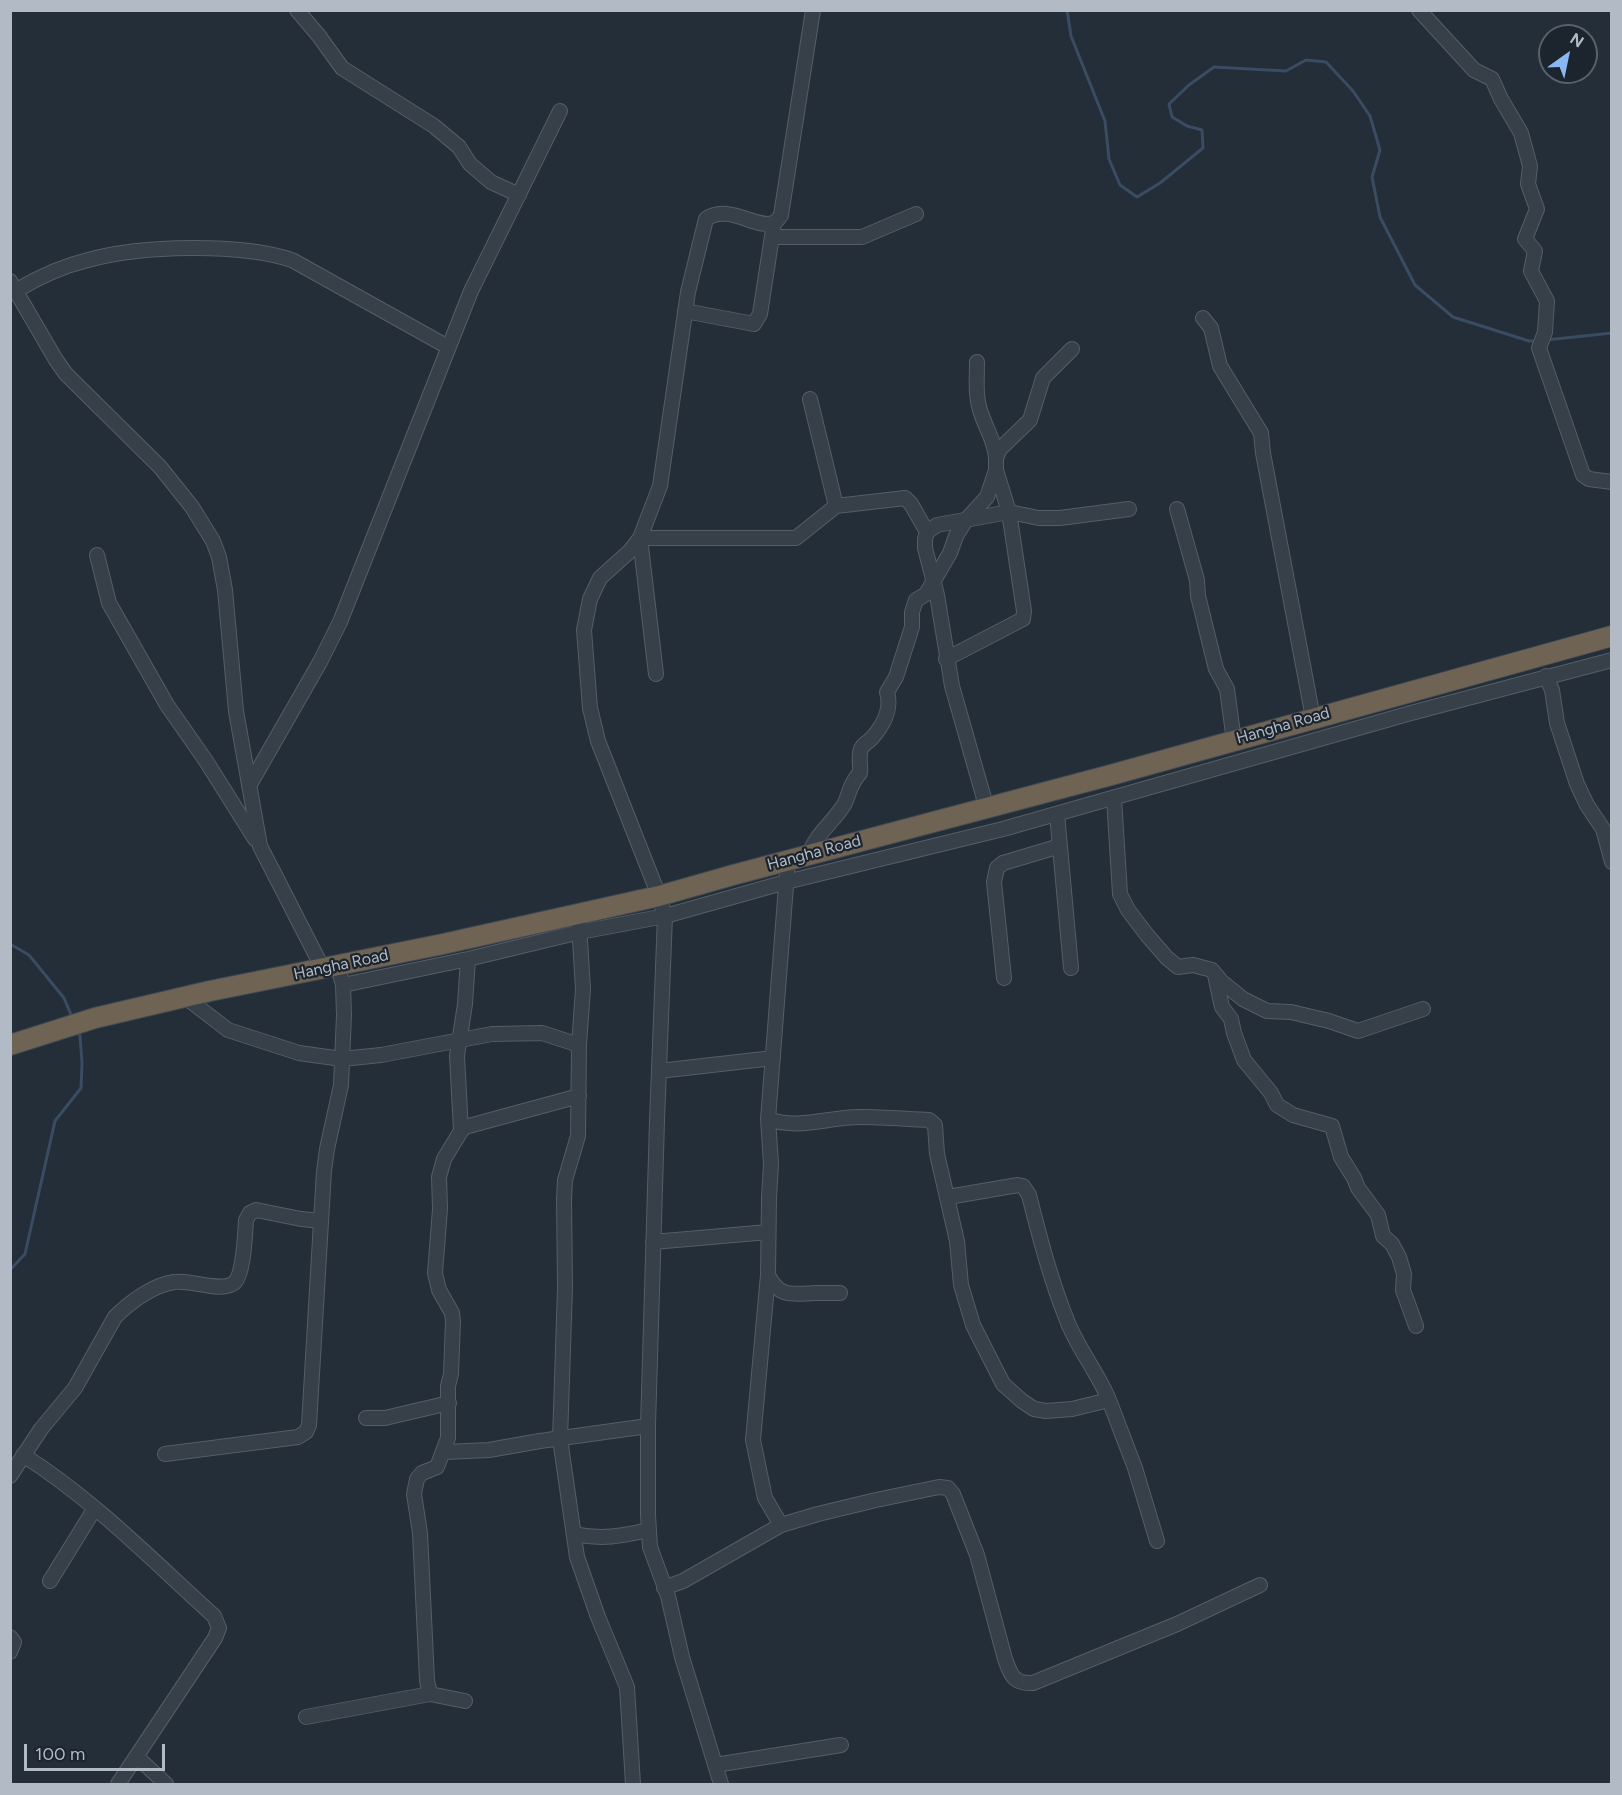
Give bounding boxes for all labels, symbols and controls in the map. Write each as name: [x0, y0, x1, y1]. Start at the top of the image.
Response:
north arrow: [1538, 24, 1598, 84]
text: N: [1567, 29, 1587, 51]
street label: Hangha Road: [1234, 703, 1332, 749]
street label: Hangha Road: [765, 831, 863, 875]
street label: Hangha Road: [292, 946, 390, 984]
scale bar: [27, 1732, 168, 1770]
text: 100 m: [35, 1743, 85, 1765]

